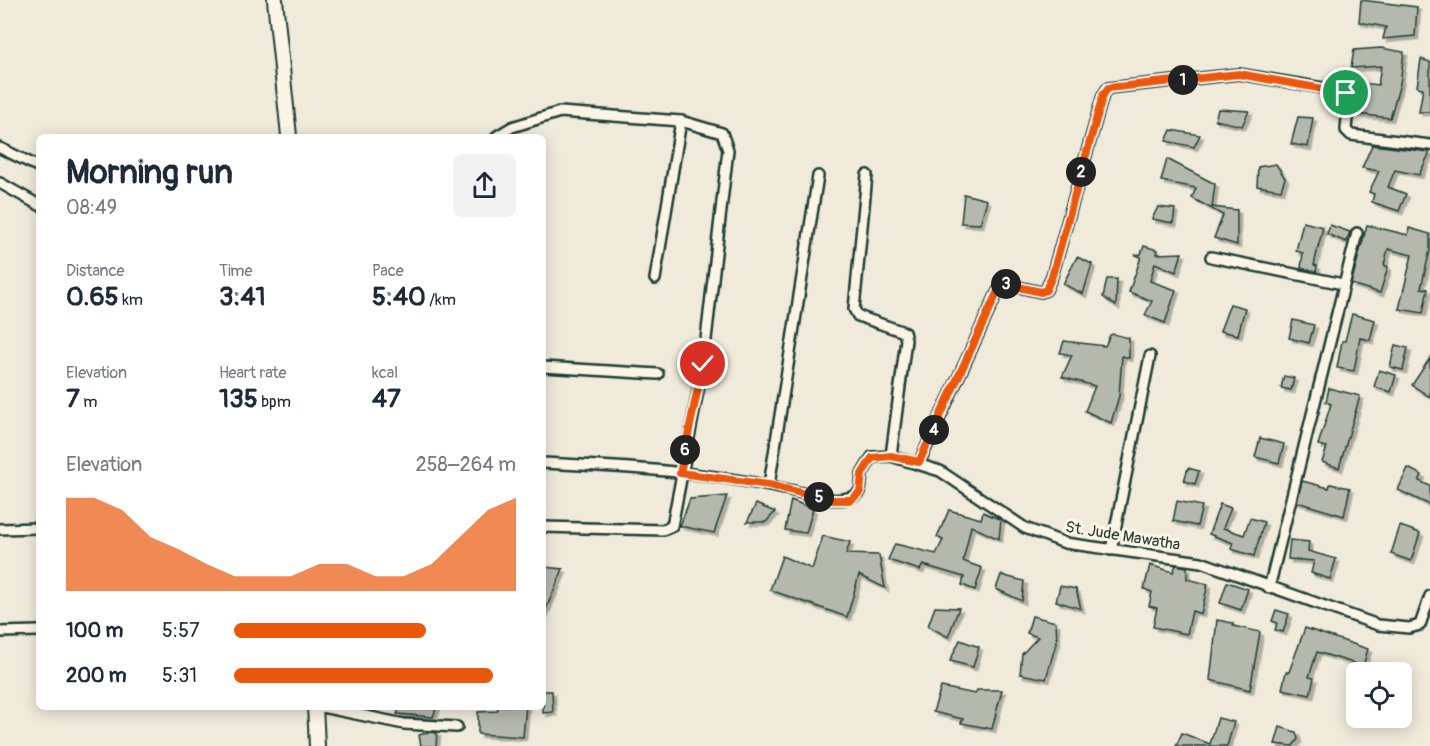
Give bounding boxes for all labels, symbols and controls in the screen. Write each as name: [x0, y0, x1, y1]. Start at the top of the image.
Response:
pin: 1: [1168, 65, 1198, 95]
pin: [1320, 67, 1371, 118]
text: 1: [1180, 70, 1186, 90]
icon: arrive: [1329, 76, 1362, 109]
text: Morning run: [66, 152, 233, 193]
button: share: [453, 154, 516, 217]
pin: 2: [1066, 157, 1096, 187]
text: 2: [1077, 162, 1085, 182]
text: 08:49: [66, 195, 117, 220]
text: Distance: [66, 261, 125, 281]
text: Time: [219, 261, 252, 281]
text: Pace: [372, 261, 404, 281]
pin: 3: [991, 269, 1021, 299]
text: 3: [1002, 274, 1010, 294]
text: 0.65: [66, 281, 119, 313]
text: 3:41: [219, 281, 266, 313]
text: 5:40: [372, 281, 426, 313]
text: km: [119, 290, 143, 310]
text: /km: [426, 290, 456, 310]
pin: [677, 338, 728, 389]
icon: check: [686, 347, 719, 380]
text: Elevation: [66, 363, 127, 383]
text: Heart rate: [219, 363, 286, 383]
text: kcal: [372, 363, 398, 383]
text: 7: [66, 383, 80, 415]
text: 135: [219, 383, 258, 415]
text: 47: [372, 383, 401, 415]
text: m: [80, 392, 97, 412]
text: bpm: [258, 392, 291, 412]
pin: 4: [919, 415, 949, 445]
text: 4: [929, 420, 939, 440]
pin: 6: [670, 435, 700, 465]
text: 6: [680, 440, 690, 460]
text: Elevation: [66, 452, 142, 477]
text: 258–264 m: [416, 452, 516, 477]
pin: 5: [804, 482, 834, 512]
text: 5: [815, 487, 823, 507]
street label: St. Jude Mawatha: [1064, 517, 1182, 555]
text: 100 m: [66, 618, 123, 643]
text: 5:57: [162, 618, 200, 643]
map controls: [1346, 662, 1412, 728]
button: locate: [1346, 662, 1412, 728]
text: 200 m: [66, 663, 127, 688]
text: 5:31: [162, 663, 197, 688]

